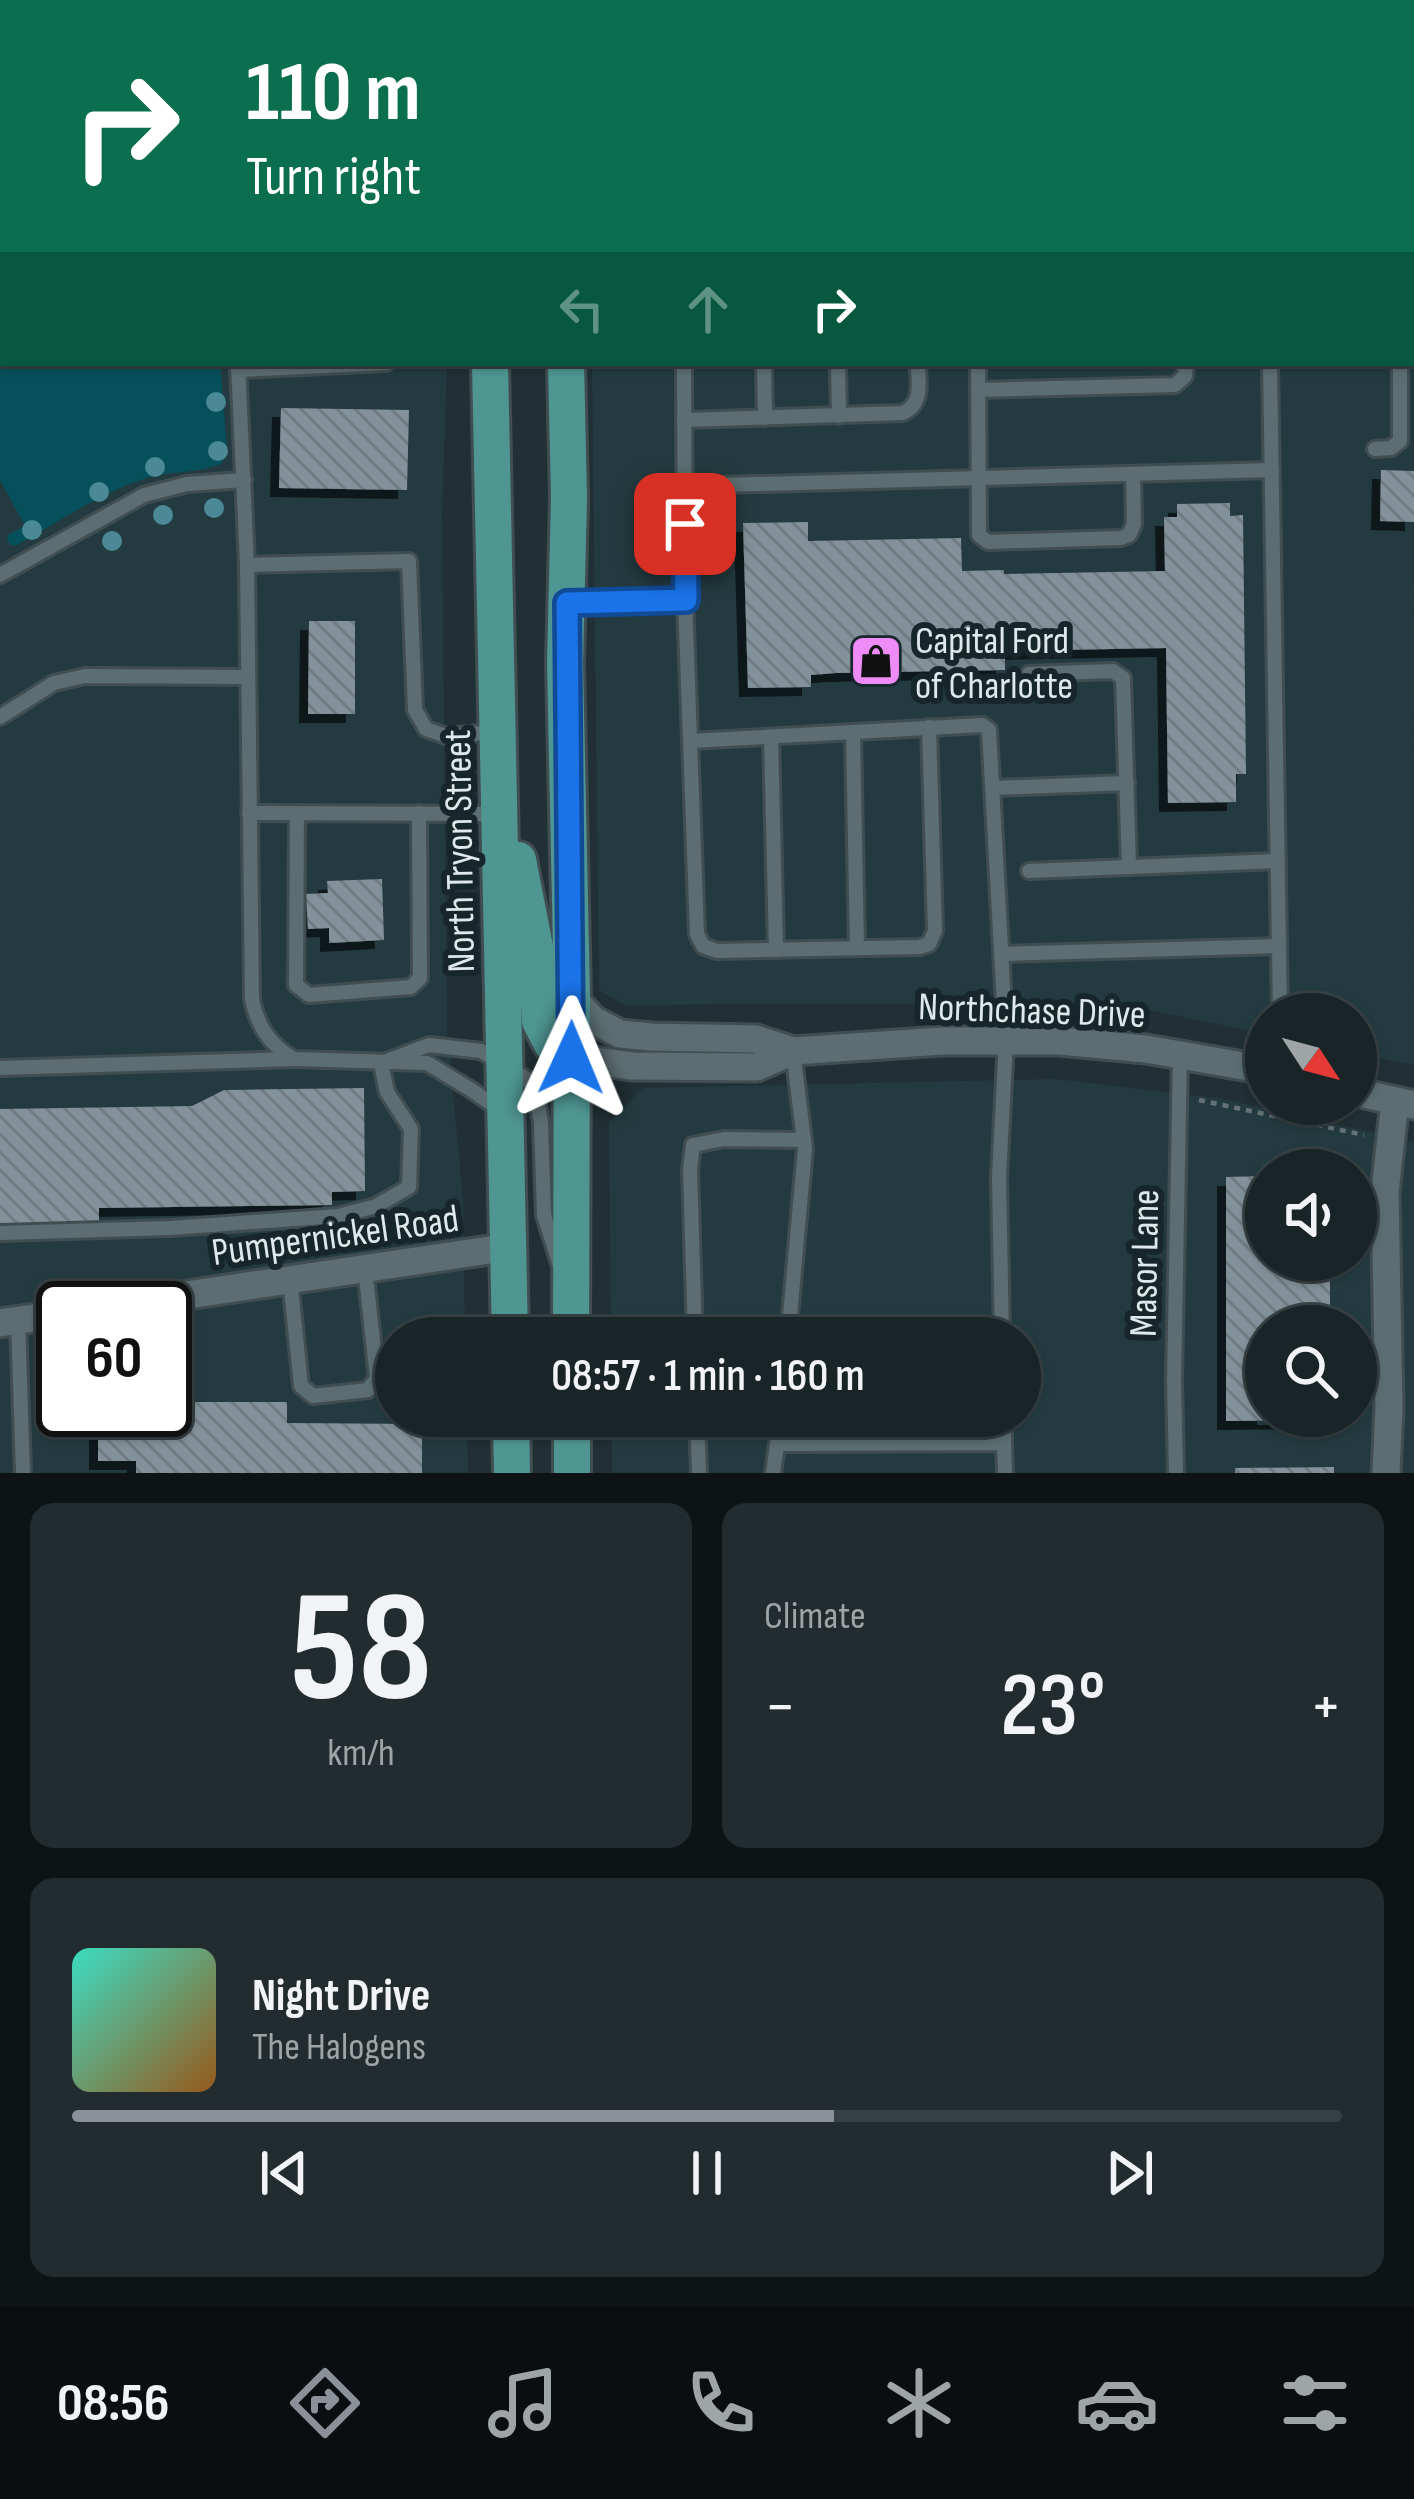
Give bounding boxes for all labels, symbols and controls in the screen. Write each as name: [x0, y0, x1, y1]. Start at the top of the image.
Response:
text: 110 m: [246, 43, 421, 144]
icon: right: [48, 48, 204, 204]
text: Turn right: [246, 145, 421, 210]
icon: left: [549, 276, 615, 342]
icon: ahead: [675, 276, 741, 342]
icon: right: [801, 276, 867, 342]
pin: [634, 473, 736, 575]
icon: arrive: [652, 491, 718, 557]
place label: Capital Ford of Charlotte: [915, 618, 1073, 710]
shop icon: Capital Ford of Charlotte: [848, 633, 904, 689]
street label: North Tryon Street: [435, 729, 486, 973]
street label: Northchase Drive: [917, 984, 1146, 1039]
north arrow: [1245, 993, 1377, 1125]
map controls: [1245, 993, 1377, 1437]
position arrow: [508, 995, 634, 1121]
button: sound: [1245, 1149, 1377, 1281]
street label: Masor Lane: [1121, 1189, 1170, 1337]
street label: Pumpernickel Road: [209, 1196, 462, 1277]
speed limit sign: 60: [36, 1281, 192, 1437]
button: search: [1245, 1305, 1377, 1437]
text: 08:57 · 1 min · 160 m: [551, 1349, 865, 1404]
text: 58: [290, 1558, 432, 1745]
text: Climate: [764, 1593, 866, 1640]
text: 23°: [1000, 1653, 1106, 1761]
text: −: [764, 1668, 796, 1747]
text: +: [1310, 1668, 1342, 1747]
text: km/h: [327, 1730, 395, 1777]
text: Night Drive: [252, 1969, 430, 2024]
text: The Halogens: [252, 2024, 426, 2071]
icon: previous: [251, 2140, 317, 2206]
icon: pause: [674, 2140, 740, 2206]
icon: next: [1097, 2140, 1163, 2206]
icon: directions: [283, 2361, 367, 2445]
icon: music: [481, 2361, 565, 2445]
icon: phone: [679, 2361, 763, 2445]
icon: climate: [877, 2361, 961, 2445]
icon: car: [1075, 2361, 1159, 2445]
icon: filters: [1273, 2361, 1357, 2445]
text: 08:56: [57, 2371, 169, 2436]

